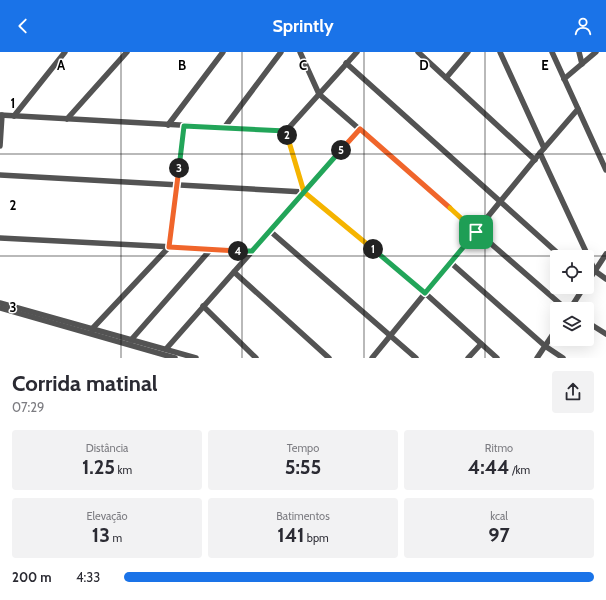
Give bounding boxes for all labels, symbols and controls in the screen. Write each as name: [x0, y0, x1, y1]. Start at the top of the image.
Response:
icon: back: [12, 15, 34, 37]
text: Sprintly: [272, 15, 334, 37]
icon: person: [572, 15, 594, 37]
text: A: [57, 57, 66, 73]
text: B: [178, 57, 186, 73]
text: C: [299, 57, 307, 73]
text: D: [419, 57, 429, 73]
text: E: [541, 57, 549, 73]
text: 1: [11, 95, 15, 111]
pin: 2: [277, 125, 297, 145]
text: 2: [284, 128, 290, 142]
pin: 5: [331, 140, 351, 160]
text: 5: [338, 143, 344, 157]
pin: 3: [169, 158, 189, 178]
text: 3: [176, 161, 182, 175]
text: 2: [10, 197, 17, 213]
pin: [459, 215, 493, 249]
icon: arrive: [465, 221, 487, 243]
pin: 1: [363, 239, 383, 259]
pin: 4: [228, 241, 248, 261]
text: 1: [371, 242, 375, 256]
text: 4: [235, 244, 241, 258]
map controls: [550, 250, 594, 346]
button: locate: [550, 250, 594, 294]
text: 3: [9, 299, 17, 315]
button: layers: [550, 302, 594, 346]
text: Corrida matinal: [12, 370, 158, 397]
button: share: [552, 371, 594, 413]
text: 07:29: [12, 399, 44, 415]
text: Distância: [86, 441, 128, 455]
text: Tempo: [287, 441, 319, 455]
text: Ritmo: [485, 441, 513, 455]
text: 1.25: [82, 455, 115, 479]
text: 5:55: [285, 455, 321, 479]
text: 4:44: [468, 455, 510, 479]
text: km: [115, 463, 132, 477]
text: /km: [510, 463, 530, 477]
text: Elevação: [86, 509, 128, 523]
text: Batimentos: [276, 509, 330, 523]
text: kcal: [490, 509, 508, 523]
text: 13: [92, 523, 110, 547]
text: 141: [277, 523, 304, 547]
text: 97: [488, 523, 510, 547]
text: m: [110, 531, 122, 545]
text: bpm: [304, 531, 329, 545]
text: 200 m: [12, 569, 51, 585]
text: 4:33: [76, 569, 100, 585]

